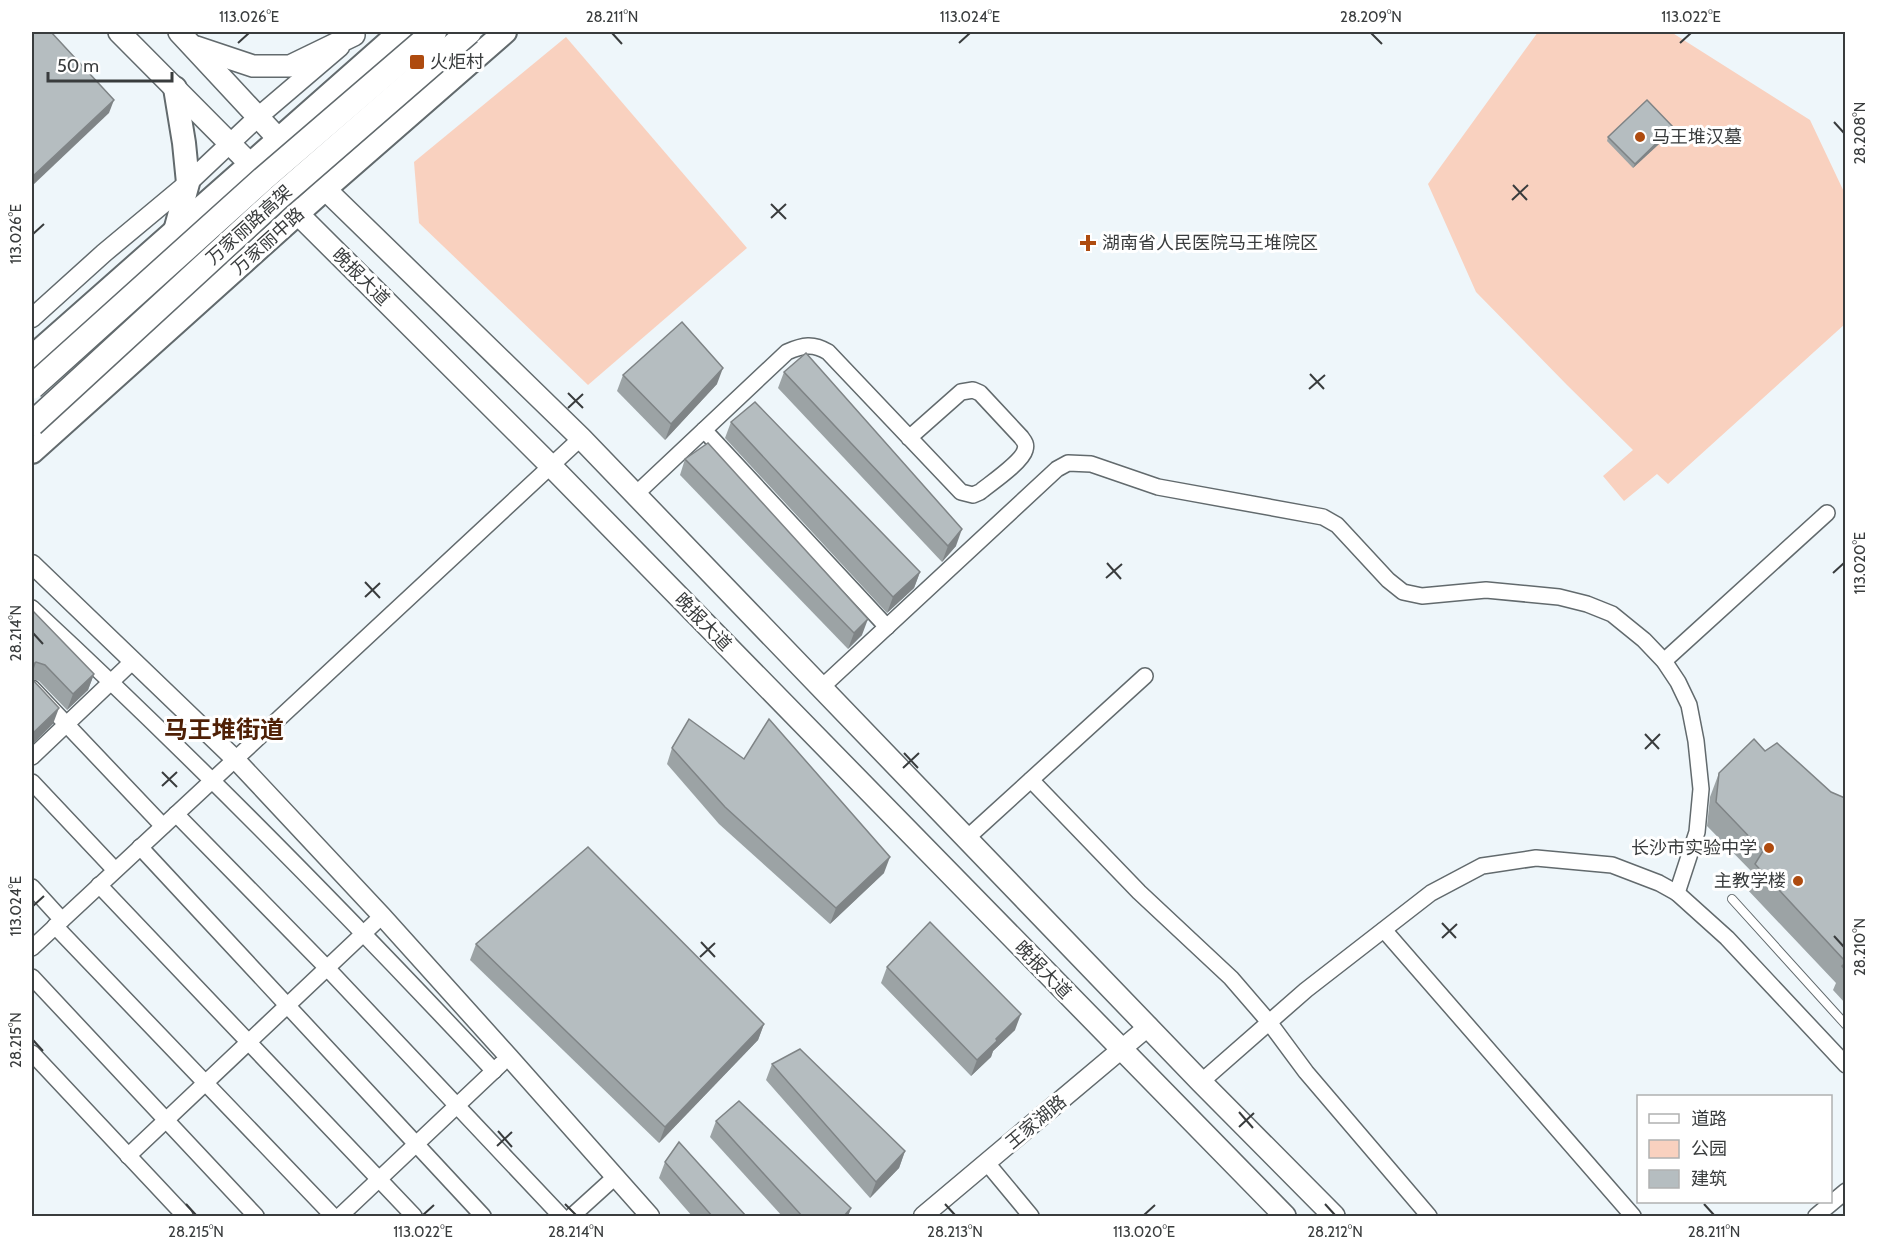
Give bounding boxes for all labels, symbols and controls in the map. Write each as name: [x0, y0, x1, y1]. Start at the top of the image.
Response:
text: 113.026°E: [219, 8, 279, 26]
text: 28.211°N: [586, 8, 638, 26]
text: 113.024°E: [940, 8, 1000, 26]
text: 28.209°N: [1340, 8, 1402, 26]
text: 113.022°E: [1661, 8, 1721, 26]
scale bar: [48, 45, 172, 83]
place label: 火炬村: [430, 51, 484, 73]
marker: 火炬村: [408, 53, 426, 71]
text: 50 m: [57, 55, 99, 77]
text: 28.208°N: [1851, 102, 1869, 164]
place label: 马王堆汉墓: [1652, 126, 1742, 148]
marker: 马王堆汉墓: [1633, 130, 1647, 144]
street label: 万家丽路高架: [202, 181, 296, 269]
street label: 万家丽中路: [227, 203, 309, 279]
text: 113.026°E: [7, 204, 25, 264]
place label: 湖南省人民医院马王堆院区: [1102, 232, 1318, 254]
marker: 湖南省人民医院马王堆院区: [1079, 234, 1097, 252]
street label: 晚报大道: [328, 244, 394, 310]
text: 113.020°E: [1851, 532, 1869, 594]
street label: 晚报大道: [670, 588, 736, 656]
text: 28.214°N: [7, 605, 25, 661]
district label: 马王堆街道: [164, 715, 284, 744]
place label: 长沙市实验中学: [1631, 837, 1757, 859]
marker: 长沙市实验中学: [1762, 841, 1776, 855]
place label: 主教学楼: [1714, 870, 1786, 892]
marker: 主教学楼: [1791, 874, 1805, 888]
text: 113.024°E: [7, 876, 25, 936]
text: 28.210°N: [1851, 918, 1869, 976]
street label: 晚报大道: [1010, 936, 1076, 1004]
text: 28.215°N: [7, 1012, 25, 1068]
street label: 王家湖路: [1001, 1090, 1071, 1154]
legend: [1637, 1095, 1832, 1203]
text: 道路: [1691, 1108, 1727, 1130]
text: 公园: [1691, 1138, 1727, 1160]
text: 建筑: [1691, 1168, 1727, 1190]
text: 28.215°N: [168, 1223, 224, 1241]
text: 113.022°E: [393, 1223, 453, 1241]
text: 28.214°N: [548, 1223, 604, 1241]
text: 28.213°N: [927, 1223, 983, 1241]
text: 113.020°E: [1113, 1223, 1175, 1241]
text: 28.212°N: [1307, 1223, 1363, 1241]
text: 28.211°N: [1688, 1223, 1740, 1241]

